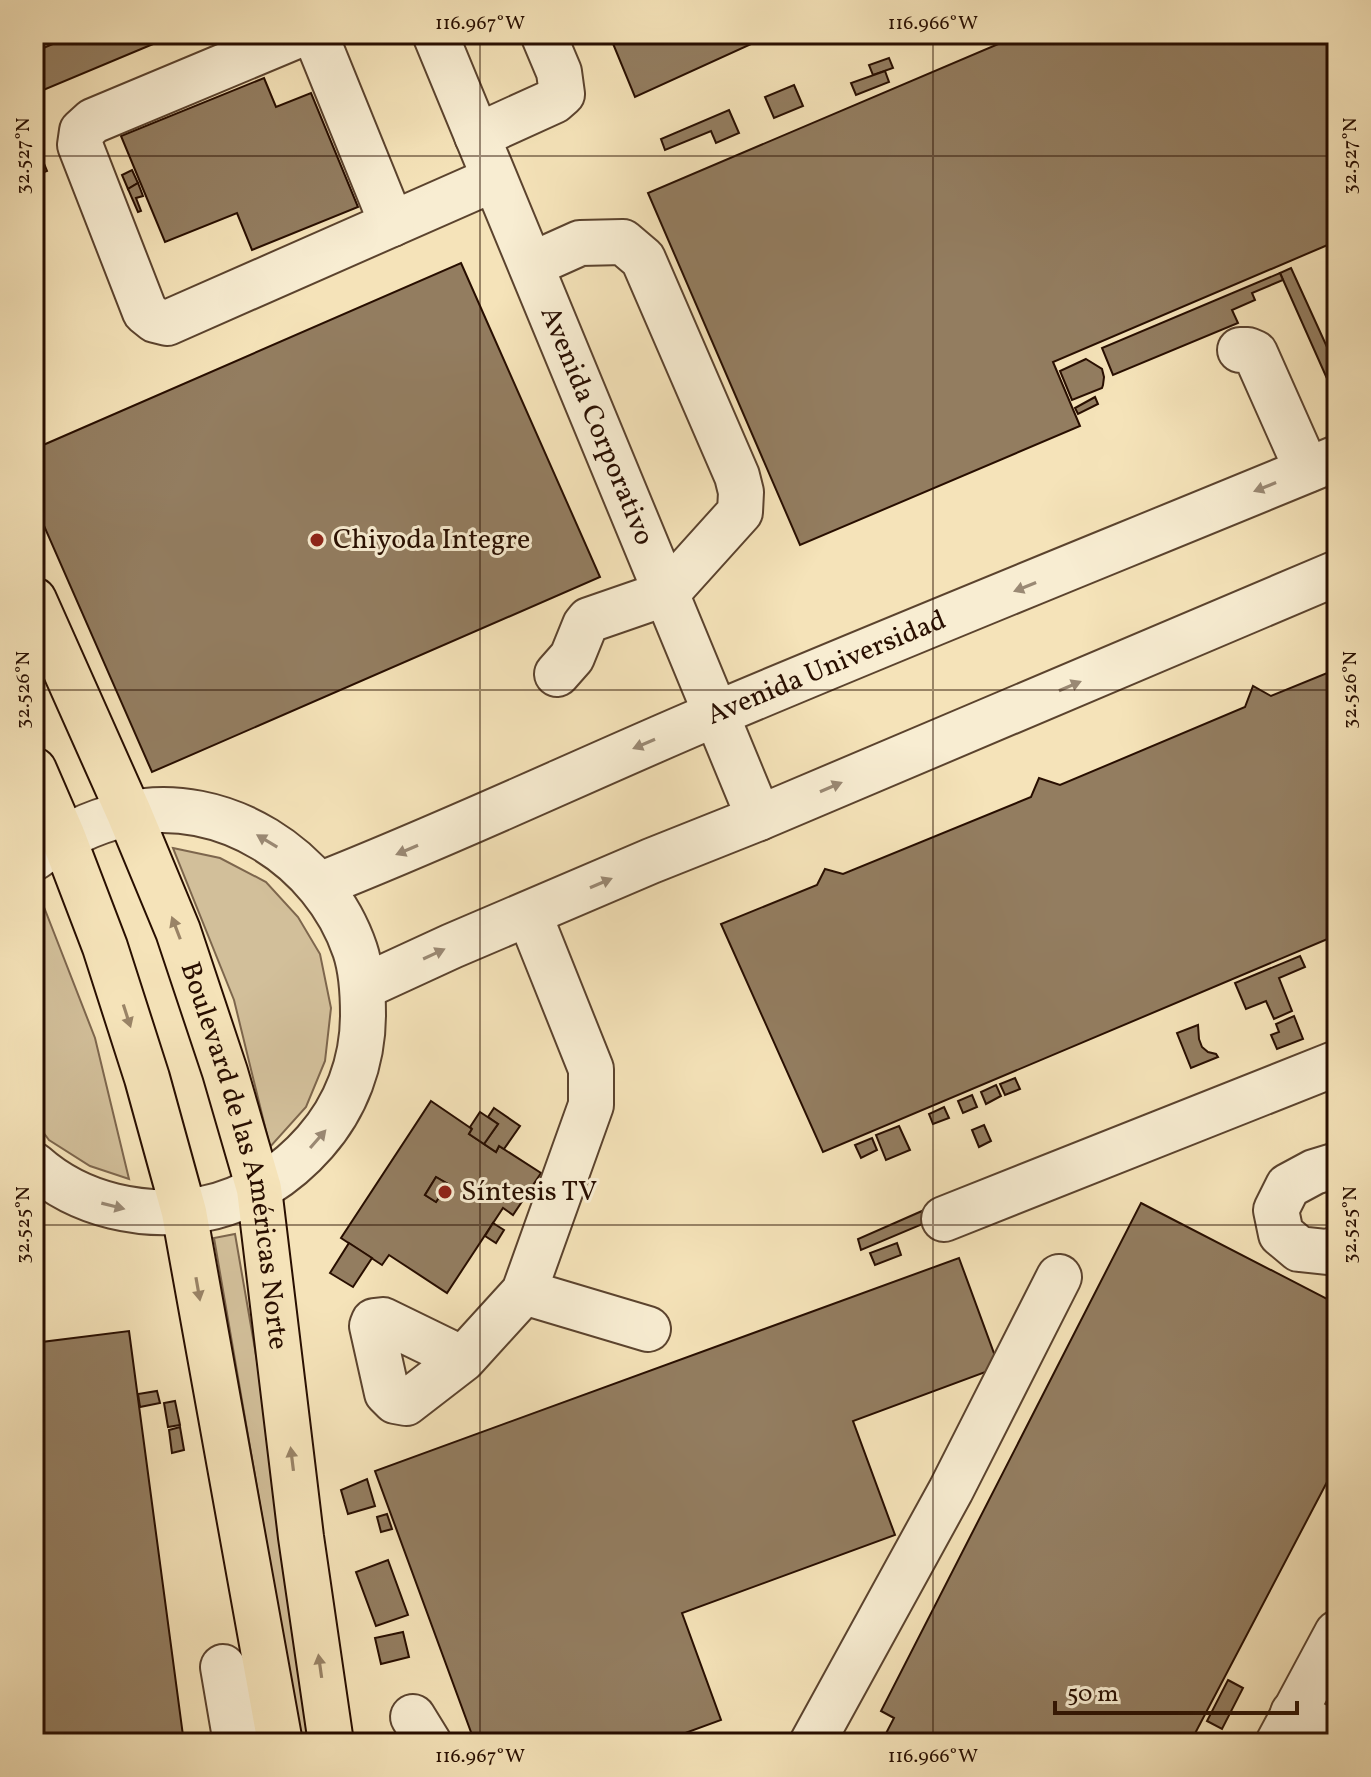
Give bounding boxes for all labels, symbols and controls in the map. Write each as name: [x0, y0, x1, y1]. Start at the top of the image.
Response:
text: 116.967°W: [435, 10, 525, 38]
text: 116.966°W: [888, 10, 978, 38]
text: 32.527°N: [10, 117, 38, 195]
text: 32.527°N: [1337, 117, 1365, 195]
street label: Avenida Corporativo: [530, 300, 664, 551]
one-way arrow: [1253, 481, 1277, 494]
place label: Chiyoda Integre: [333, 521, 530, 560]
marker: Chiyoda Integre: [308, 531, 326, 549]
one-way arrow: [1013, 580, 1037, 593]
street label: Avenida Universidad: [701, 601, 952, 735]
text: 32.526°N: [10, 651, 38, 729]
text: 32.526°N: [1337, 651, 1365, 729]
one-way arrow: [1058, 679, 1082, 692]
one-way arrow: [632, 738, 656, 751]
one-way arrow: [819, 781, 843, 794]
one-way arrow: [256, 835, 278, 849]
one-way arrow: [395, 844, 419, 857]
one-way arrow: [589, 876, 613, 890]
one-way arrow: [169, 916, 182, 940]
one-way arrow: [423, 947, 446, 961]
street label: Boulevard de las Américas Norte: [170, 957, 298, 1352]
one-way arrow: [122, 1004, 134, 1028]
one-way arrow: [309, 1129, 326, 1149]
place label: Síntesis TV: [461, 1173, 597, 1212]
marker: Síntesis TV: [436, 1183, 454, 1201]
text: 32.525°N: [10, 1186, 38, 1264]
text: 32.525°N: [1337, 1186, 1365, 1264]
one-way arrow: [100, 1200, 125, 1212]
one-way arrow: [192, 1276, 204, 1301]
one-way arrow: [285, 1446, 298, 1471]
one-way arrow: [313, 1653, 326, 1678]
scale bar: [1055, 1665, 1297, 1715]
text: 50 m: [1067, 1678, 1119, 1712]
text: 116.967°W: [435, 1743, 525, 1771]
text: 116.966°W: [888, 1743, 978, 1771]

